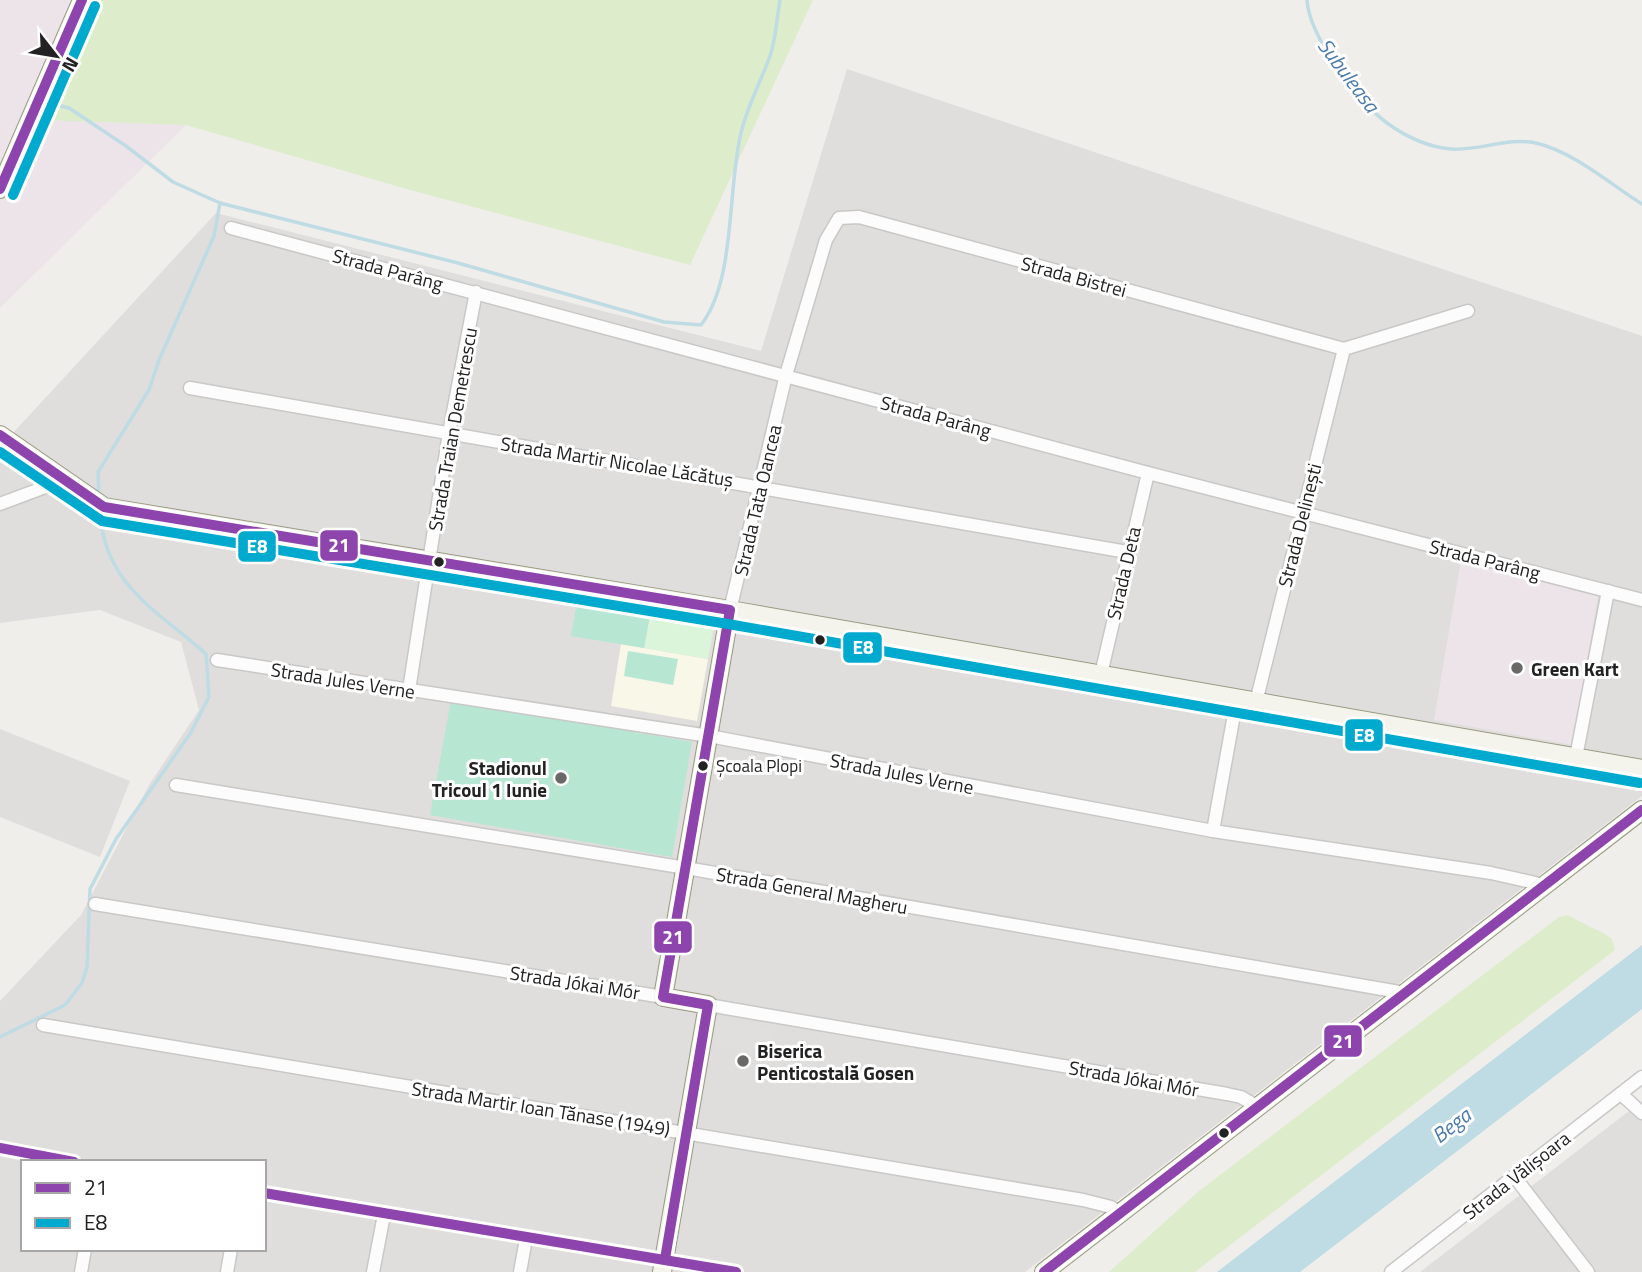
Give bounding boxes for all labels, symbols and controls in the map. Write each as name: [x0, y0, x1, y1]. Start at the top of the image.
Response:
north arrow: [21, 21, 91, 91]
water label: Subuleasa: [1310, 31, 1389, 120]
text: N: [55, 52, 87, 78]
street label: Strada Parâng: [329, 240, 447, 298]
street label: Strada Bistrei: [1018, 248, 1130, 304]
street label: Strada Traian Demetrescu: [420, 325, 484, 533]
street label: Strada Parâng: [877, 387, 995, 445]
street label: Strada Tata Oancea: [726, 421, 789, 578]
street label: Strada Martir Nicolae Lăcătuș: [499, 428, 736, 494]
street label: Strada Delinești: [1270, 460, 1328, 590]
street label: Strada Deta: [1098, 523, 1148, 622]
line badge: 21: [319, 529, 359, 562]
line badge: E8: [237, 530, 277, 563]
text: 21: [328, 530, 350, 559]
text: E8: [246, 531, 268, 560]
street label: Strada Parâng: [1426, 531, 1544, 587]
unlabelled marker: [432, 555, 446, 569]
line badge: E8: [842, 631, 883, 664]
text: E8: [852, 632, 874, 661]
unlabelled marker: [813, 633, 827, 647]
street label: Strada Jules Verne: [269, 654, 417, 706]
place label: Green Kart: [1531, 654, 1619, 683]
marker: Green Kart: [1509, 660, 1525, 676]
line badge: E8: [1344, 718, 1384, 752]
text: E8: [1353, 720, 1375, 749]
street label: Strada Jules Verne: [828, 745, 976, 801]
place label: Stadionul Tricoul 1 Iunie: [432, 753, 547, 804]
place label: Școala Plopi: [716, 753, 802, 779]
marker: Școala Plopi: [696, 759, 710, 773]
marker: Stadionul Tricoul 1 Iunie: [553, 770, 569, 786]
street label: Strada General Magheru: [714, 859, 910, 921]
line badge: 21: [653, 920, 693, 954]
text: 21: [662, 922, 684, 951]
street label: Strada Jókai Mór: [508, 957, 643, 1007]
line badge: 21: [1323, 1024, 1363, 1058]
text: 21: [1332, 1026, 1354, 1055]
place label: Biserica Penticostală Gosen: [757, 1036, 914, 1087]
street label: Strada Jókai Mór: [1067, 1052, 1202, 1104]
marker: Biserica Penticostală Gosen: [735, 1053, 751, 1069]
street label: Strada Martir Ioan Tănase (1949): [410, 1073, 672, 1143]
water label: Bega: [1425, 1098, 1479, 1151]
street label: Strada Vălișoara: [1456, 1123, 1576, 1226]
unlabelled marker: [1217, 1126, 1231, 1140]
legend: [21, 1160, 266, 1251]
text: 21: [84, 1171, 108, 1203]
text: E8: [84, 1206, 108, 1238]

